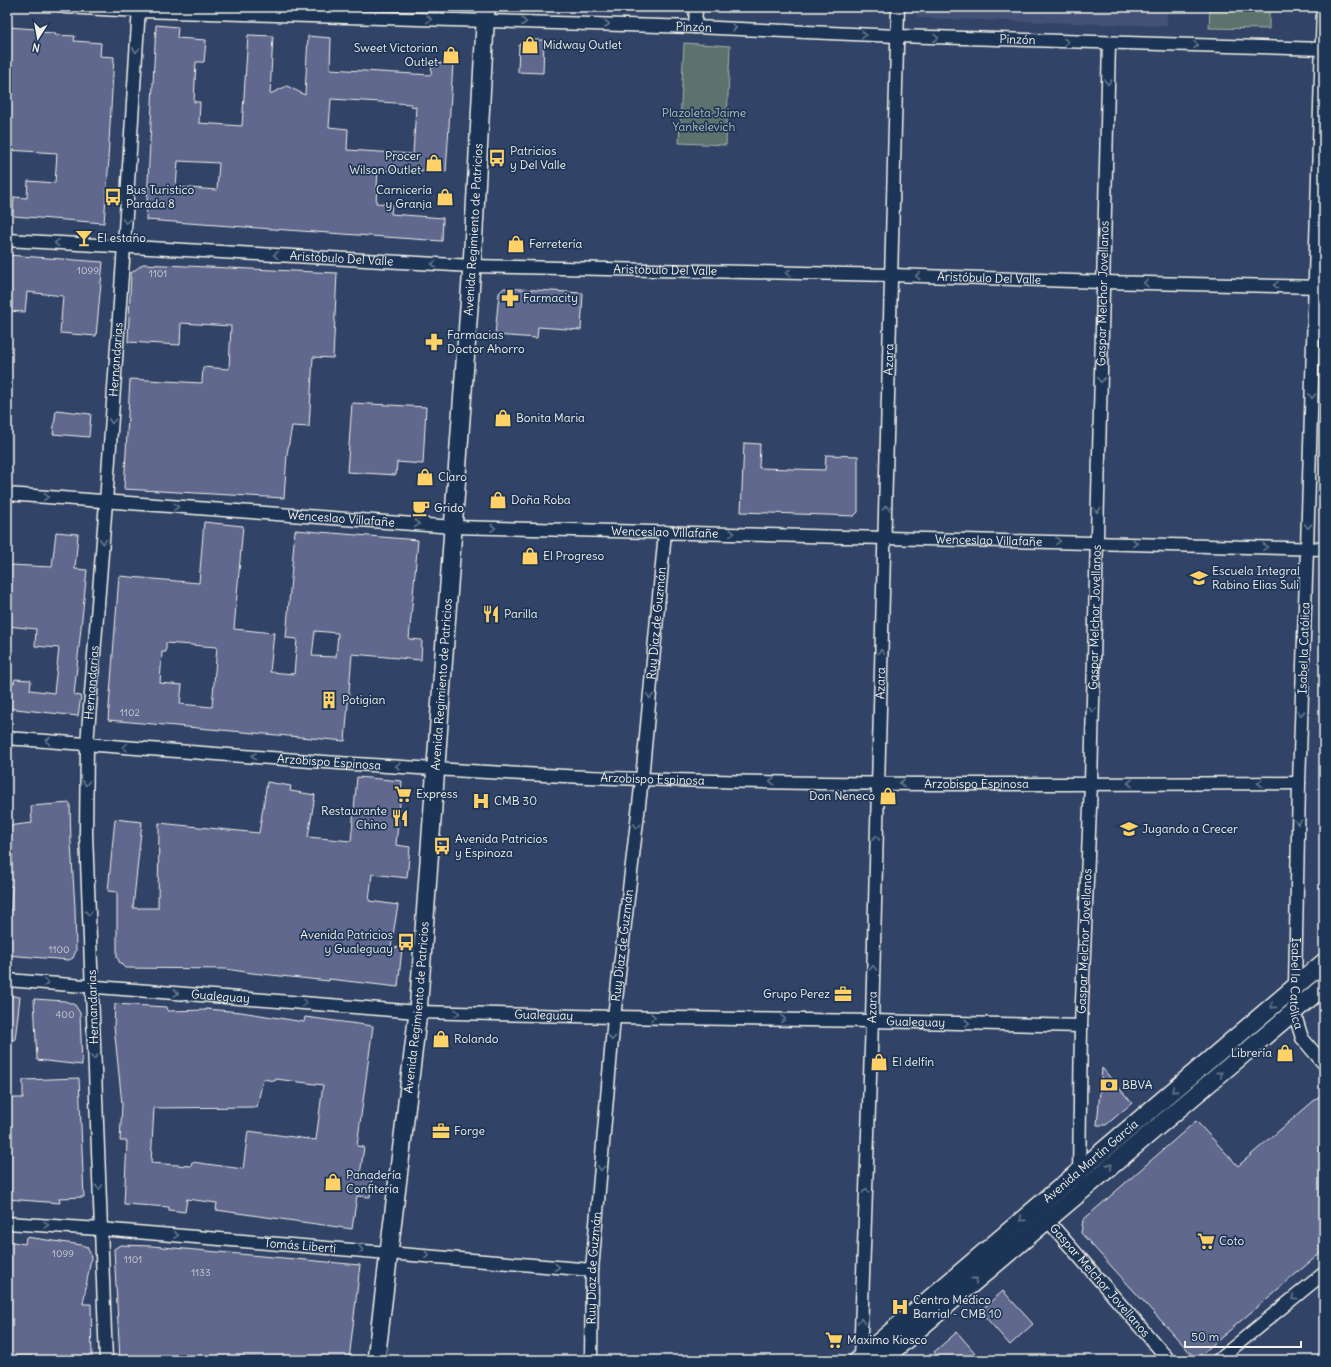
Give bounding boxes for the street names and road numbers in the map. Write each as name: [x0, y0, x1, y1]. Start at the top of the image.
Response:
street label: Pinzón: [675, 18, 712, 35]
street label: Pinzón: [999, 31, 1036, 47]
street label: Avenida Regimiento de Patricios: [460, 143, 486, 316]
street label: Gaspar Melchor Jovellanos: [1093, 220, 1112, 366]
street label: Aristóbulo Del Valle: [289, 248, 394, 269]
street label: Aristóbulo Del Valle: [613, 261, 717, 278]
street label: Aristóbulo Del Valle: [937, 269, 1041, 287]
street label: Hernandarias: [105, 322, 126, 397]
street label: Azara: [881, 343, 896, 376]
street label: Wenceslao Villafañe: [287, 507, 395, 530]
street label: Wenceslao Villafañe: [611, 523, 719, 541]
street label: Wenceslao Villafañe: [935, 531, 1042, 549]
street label: Gaspar Melchor Jovellanos: [1085, 544, 1104, 690]
street label: Ruy Díaz de Guzmán: [643, 566, 669, 680]
street label: Avenida Regimiento de Patricios: [428, 598, 455, 771]
street label: Isabel la Católica: [1294, 601, 1313, 694]
street label: Hernandarias: [81, 645, 102, 720]
street label: Azara: [872, 667, 888, 699]
street label: Arzobispo Espinosa: [277, 751, 382, 773]
street label: Arzobispo Espinosa: [600, 769, 705, 788]
street label: Arzobispo Espinosa: [924, 776, 1029, 791]
street label: Gaspar Melchor Jovellanos: [1074, 868, 1094, 1014]
street label: Ruy Díaz de Guzmán: [608, 888, 636, 1002]
street label: Avenida Regimiento de Patricios: [400, 921, 432, 1094]
street label: Isabel la Católica: [1287, 937, 1307, 1031]
street label: Hernandarias: [84, 970, 101, 1044]
street label: Gualeguay: [190, 986, 250, 1006]
street label: Azara: [864, 991, 880, 1023]
street label: Gualeguay: [514, 1006, 573, 1023]
street label: Gualeguay: [886, 1013, 945, 1030]
street label: Avenida Martín García: [1040, 1116, 1141, 1206]
street label: Ruy Díaz de Guzmán: [583, 1211, 604, 1325]
street label: Gaspar Melchor Jovellanos: [1047, 1220, 1154, 1340]
street label: Tomás Liberti: [264, 1235, 337, 1256]

